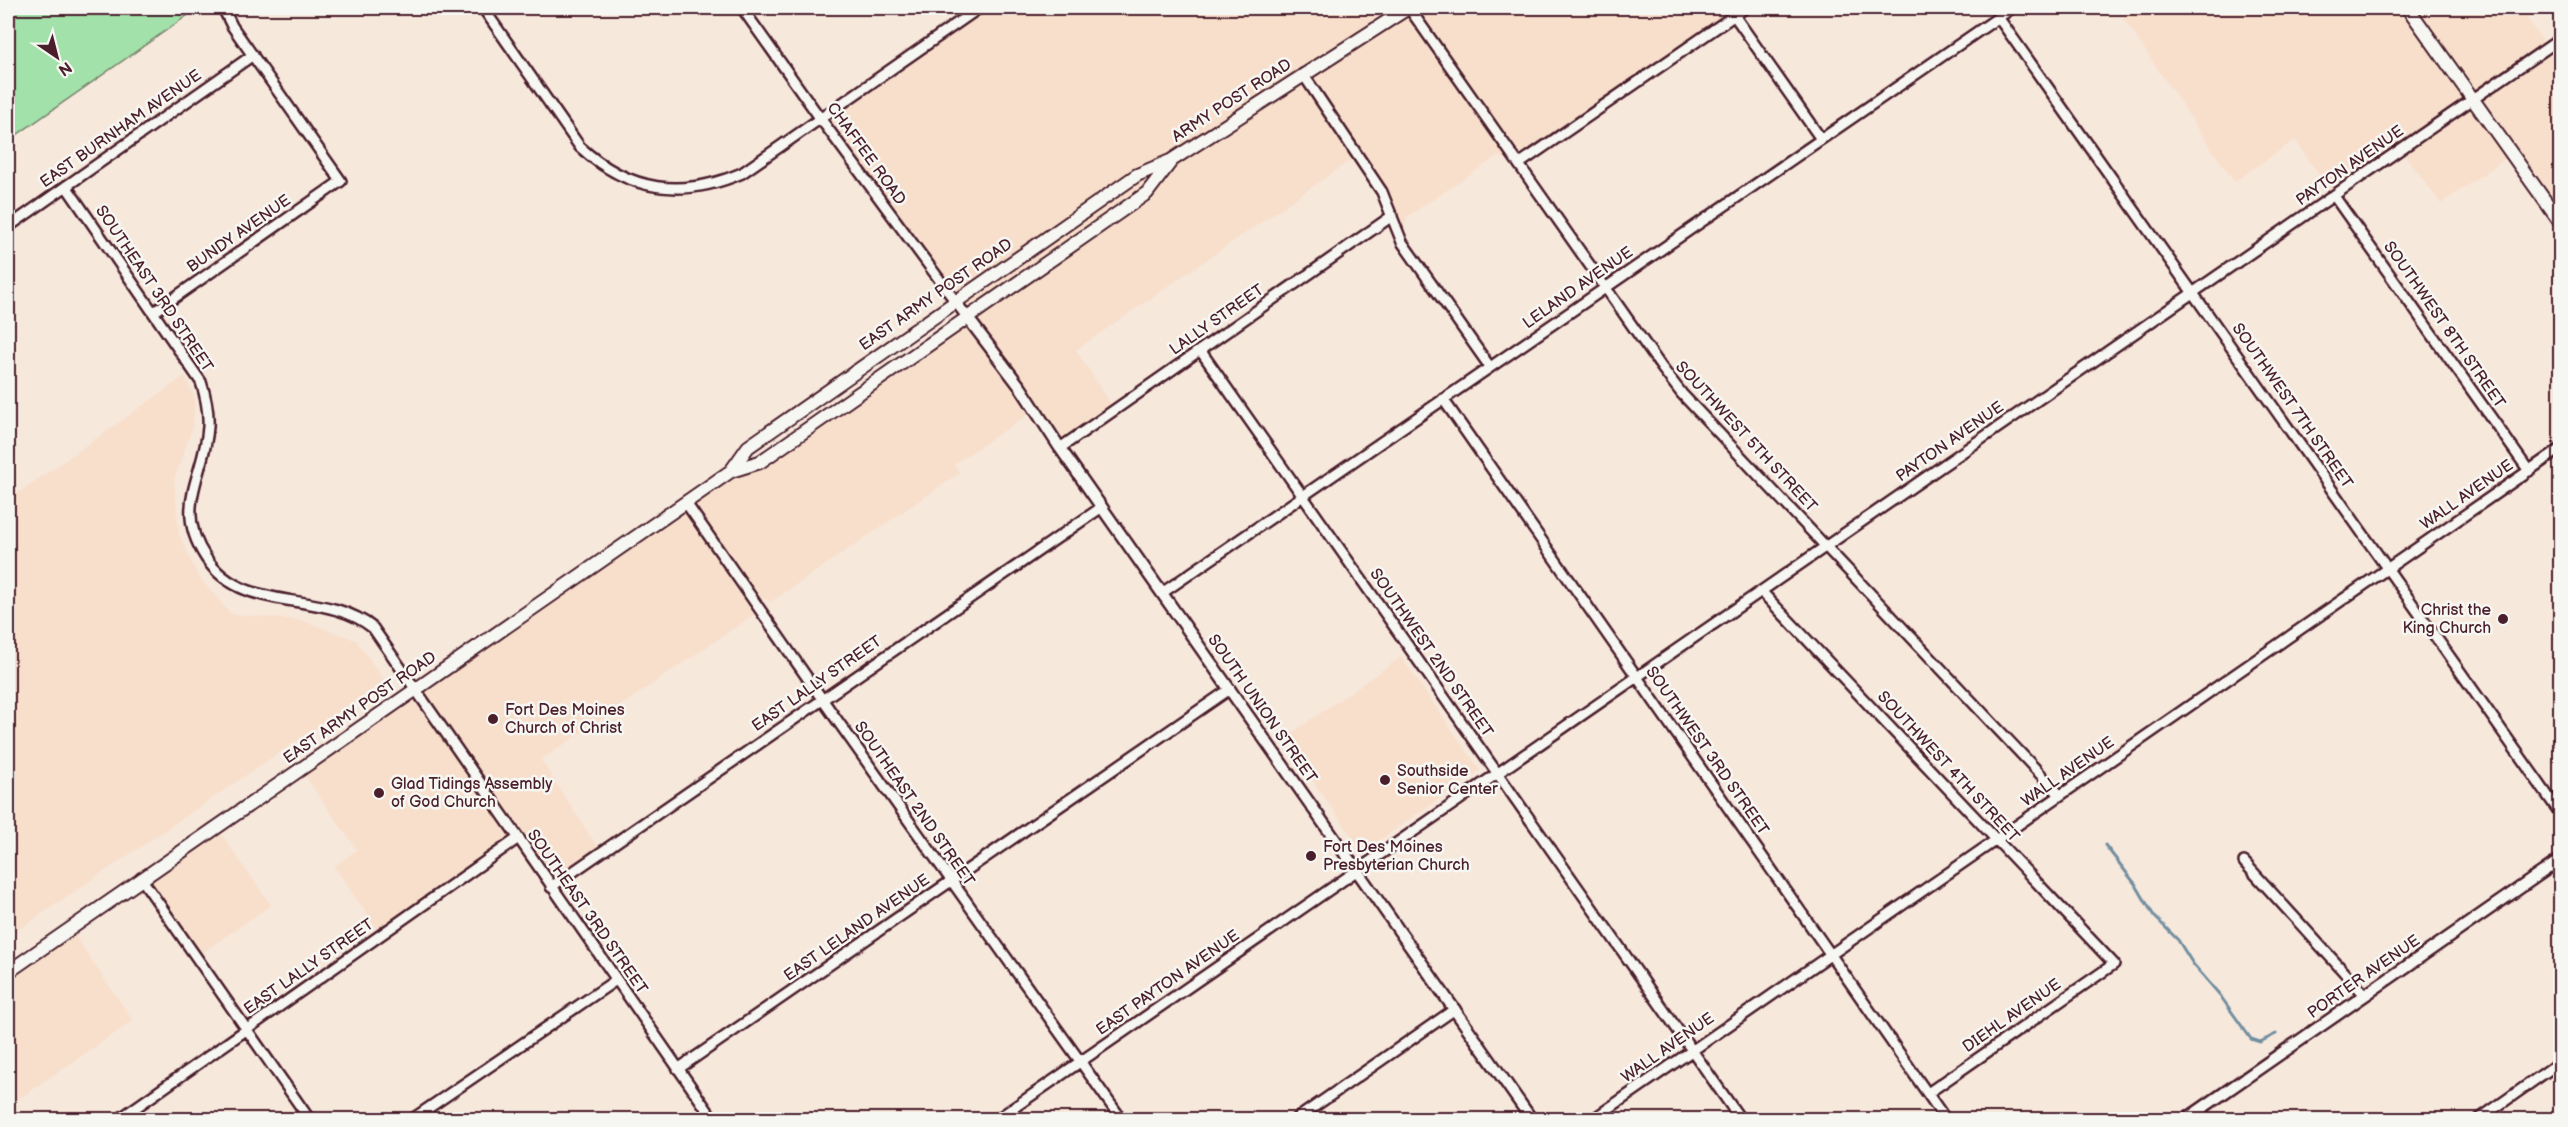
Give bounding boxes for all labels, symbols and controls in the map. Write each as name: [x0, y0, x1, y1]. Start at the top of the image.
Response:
north arrow: [27, 27, 87, 87]
street label: ARMY POST ROAD: [1169, 55, 1295, 147]
street label: EAST BURNHAM AVENUE: [37, 66, 205, 192]
street label: CHAFFEE ROAD: [823, 99, 909, 209]
street label: PAYTON AVENUE: [2293, 122, 2407, 210]
street label: BUNDY AVENUE: [183, 191, 295, 277]
street label: SOUTHEAST 3RD STREET: [91, 202, 217, 376]
street label: EAST ARMY POST ROAD: [856, 235, 1016, 355]
street label: SOUTHWEST 8TH STREET: [2379, 238, 2509, 412]
street label: LELAND AVENUE: [1519, 243, 1637, 333]
street label: LALLY STREET: [1166, 280, 1268, 359]
street label: SOUTHWEST 7TH STREET: [2228, 320, 2357, 493]
street label: SOUTHWEST 5TH STREET: [1671, 358, 1821, 517]
street label: PAYTON AVENUE: [1893, 398, 2007, 486]
street label: WALL AVENUE: [2417, 456, 2517, 534]
street label: SOUTHWEST 2ND STREET: [1365, 565, 1497, 741]
place label: Christ the King Church: [2402, 601, 2491, 638]
marker: Christ the King Church: [2496, 612, 2510, 626]
street label: SOUTH UNION STREET: [1203, 631, 1321, 787]
street label: EAST LALLY STREET: [748, 632, 886, 736]
street label: EAST ARMY POST ROAD: [280, 648, 440, 768]
street label: SOUTHWEST 3RD STREET: [1641, 663, 1773, 839]
street label: SOUTHWEST 4TH STREET: [1873, 688, 2023, 847]
place label: Fort Des Moines Church of Christ: [505, 701, 625, 738]
marker: Fort Des Moines Church of Christ: [486, 712, 500, 726]
street label: SOUTHEAST 2ND STREET: [850, 718, 978, 890]
street label: WALL AVENUE: [2018, 733, 2118, 811]
place label: Southside Senior Center: [1397, 762, 1498, 799]
marker: Southside Senior Center: [1378, 773, 1392, 787]
place label: Glad Tidings Assembly of God Church: [391, 775, 553, 812]
marker: Glad Tidings Assembly of God Church: [372, 786, 386, 800]
street label: SOUTHEAST 3RD STREET: [523, 826, 651, 998]
place label: Fort Des Moines Presbyterian Church: [1323, 838, 1470, 875]
marker: Fort Des Moines Presbyterian Church: [1304, 849, 1318, 863]
street label: EAST LELAND AVENUE: [780, 870, 934, 986]
street label: EAST LALLY STREET: [240, 915, 378, 1019]
street label: EAST PAYTON AVENUE: [1093, 926, 1243, 1040]
street label: PORTER AVENUE: [2304, 931, 2424, 1023]
street label: DIEHL AVENUE: [1959, 975, 2065, 1057]
street label: WALL AVENUE: [1618, 1009, 1718, 1087]

